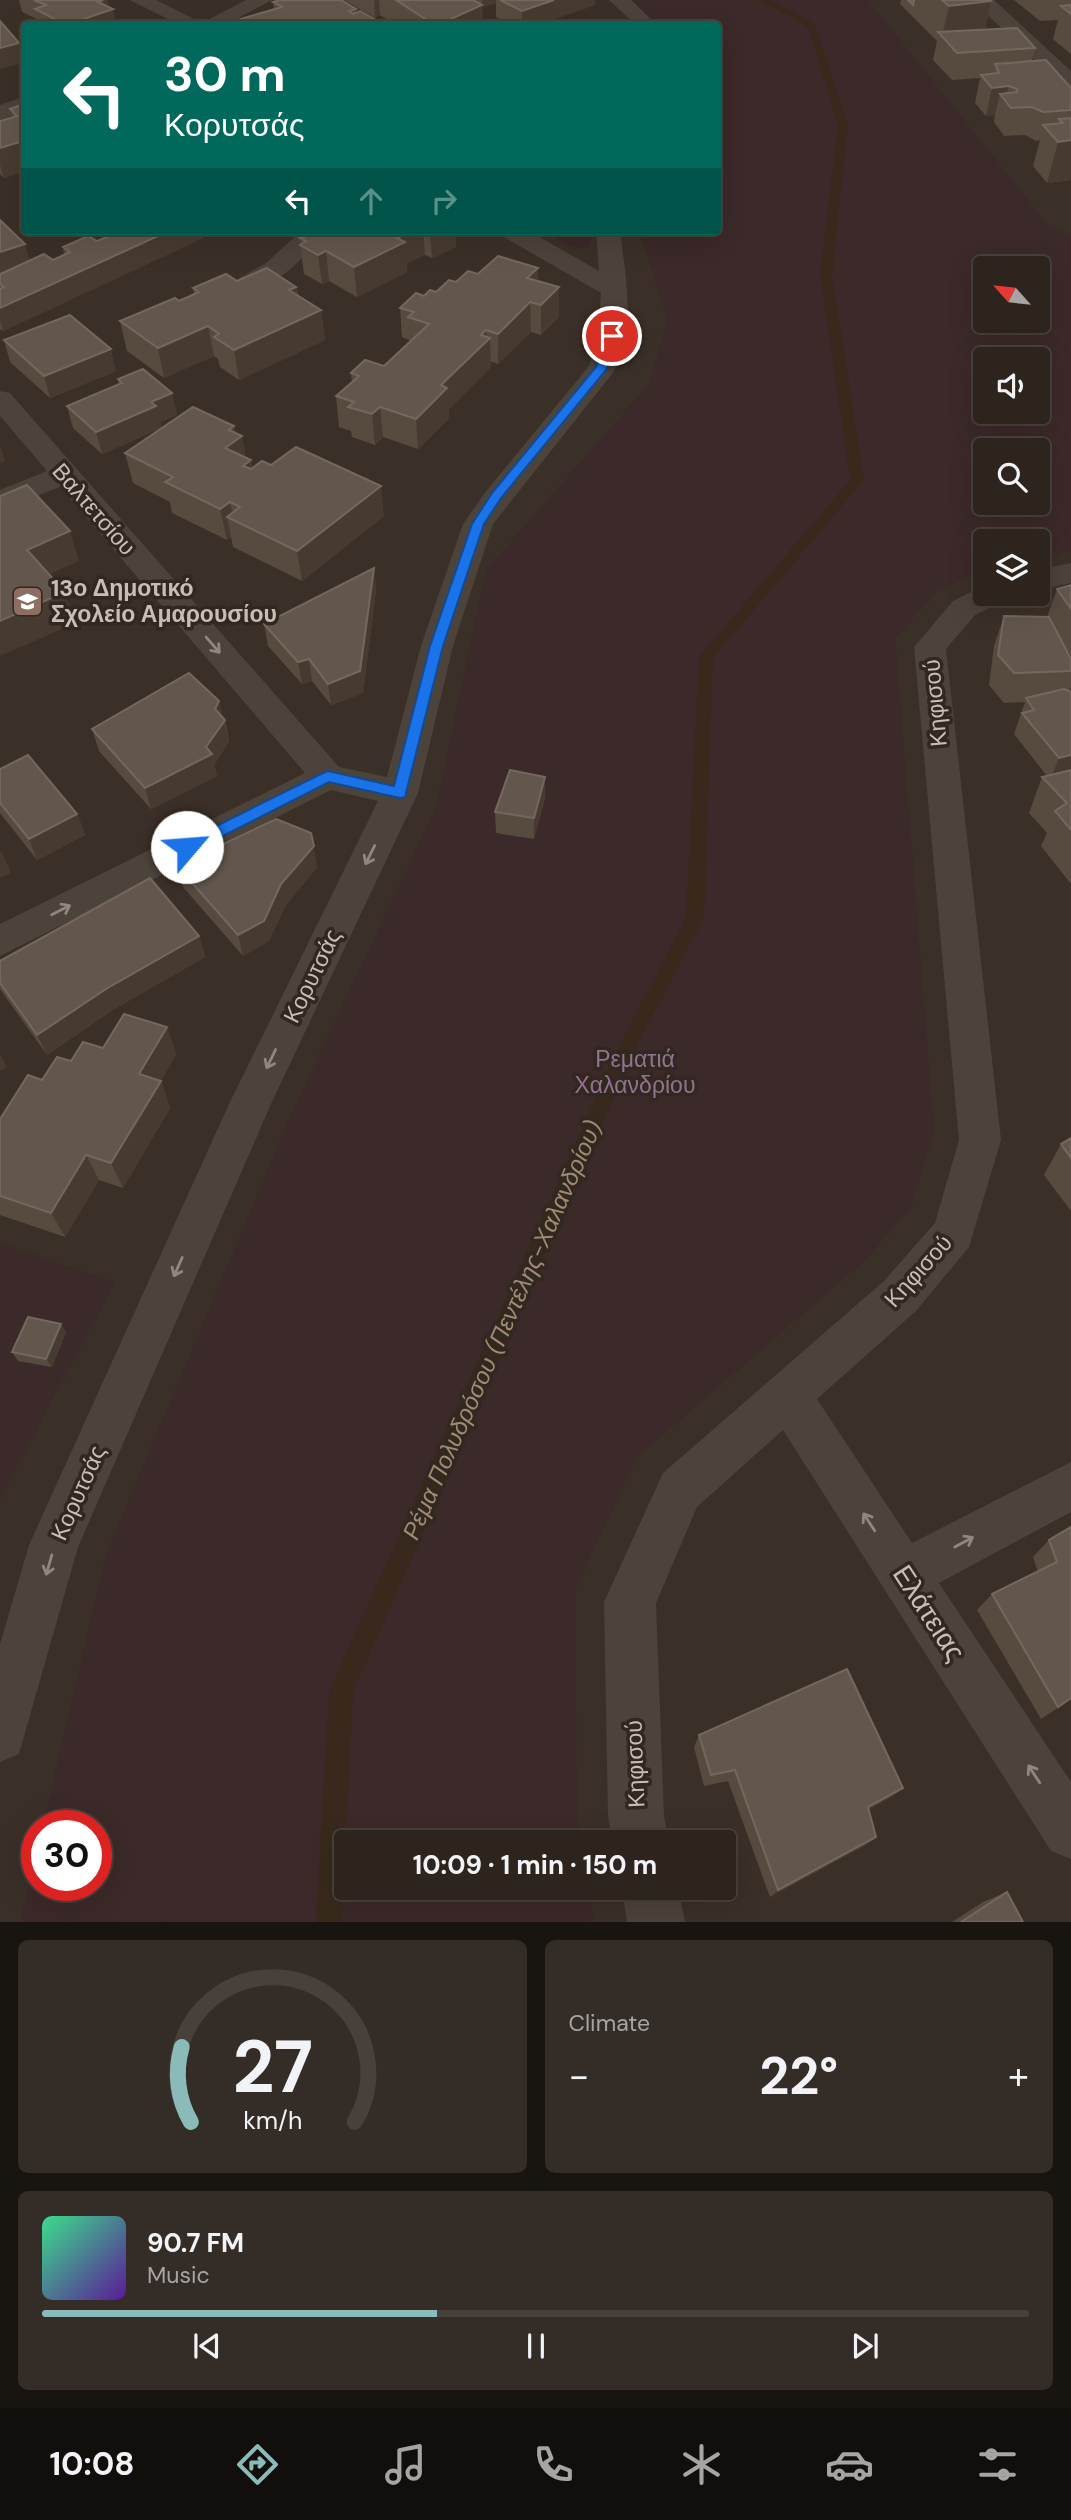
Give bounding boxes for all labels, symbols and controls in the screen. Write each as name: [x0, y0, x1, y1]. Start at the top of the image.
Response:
text: 30 m: [164, 42, 286, 106]
icon: left: [49, 49, 140, 140]
text: Κορυτσάς: [164, 104, 304, 146]
icon: left: [279, 182, 317, 220]
icon: ahead: [352, 182, 390, 220]
icon: right: [425, 182, 463, 220]
north arrow: [973, 256, 1050, 332]
map controls: [973, 256, 1050, 606]
pin: [582, 306, 642, 366]
icon: arrive: [593, 317, 631, 355]
button: sound: [973, 347, 1050, 424]
button: search: [973, 438, 1050, 515]
street label: Βαλτετσίου: [46, 457, 142, 561]
button: layers: [973, 529, 1050, 606]
place label: 13ο Δημοτικό Σχολείο Αμαρουσίου: [51, 573, 277, 629]
school or university icon: 13ο Δημοτικό Σχολείο Αμαρουσίου: [11, 584, 45, 618]
one-way arrow: [205, 636, 221, 654]
street label: Κηφισού: [916, 658, 954, 748]
position arrow: [150, 810, 224, 884]
one-way arrow: [363, 844, 377, 865]
one-way arrow: [50, 903, 71, 917]
street label: Κορυτσάς: [276, 924, 348, 1028]
park label: Ρεματιά Χαλανδρίου: [575, 1044, 695, 1100]
one-way arrow: [264, 1048, 278, 1069]
water label: Ρέμα Πολυδρόσου (Πεντέλης-Χαλανδρίου): [395, 1116, 609, 1544]
street label: Κηφισού: [877, 1228, 959, 1314]
one-way arrow: [171, 1256, 184, 1277]
street label: Κορυτσάς: [44, 1441, 112, 1545]
one-way arrow: [862, 1512, 876, 1532]
one-way arrow: [953, 1535, 974, 1549]
one-way arrow: [41, 1554, 54, 1576]
street label: Ελάτειας: [884, 1558, 974, 1668]
street label: Κηφισού: [618, 1720, 652, 1808]
one-way arrow: [1026, 1764, 1040, 1784]
speed limit sign: 30: [21, 1810, 112, 1901]
text: 10:09 · 1 min · 150 m: [413, 1848, 657, 1882]
text: Climate: [569, 2008, 650, 2038]
text: 27: [232, 2021, 313, 2116]
text: 22°: [759, 2042, 838, 2110]
text: −: [569, 2051, 589, 2101]
text: +: [1008, 2051, 1029, 2101]
text: km/h: [243, 2104, 302, 2137]
text: 90.7 FM: [147, 2226, 244, 2260]
text: Music: [147, 2260, 210, 2290]
icon: previous: [188, 2327, 226, 2365]
icon: pause: [517, 2327, 555, 2365]
icon: next: [846, 2327, 884, 2365]
icon: directions: [233, 2440, 282, 2489]
icon: music: [381, 2440, 430, 2489]
icon: phone: [529, 2440, 578, 2489]
icon: climate: [677, 2440, 726, 2489]
icon: car: [825, 2440, 874, 2489]
icon: filters: [973, 2440, 1022, 2489]
text: 10:08: [49, 2443, 135, 2485]

